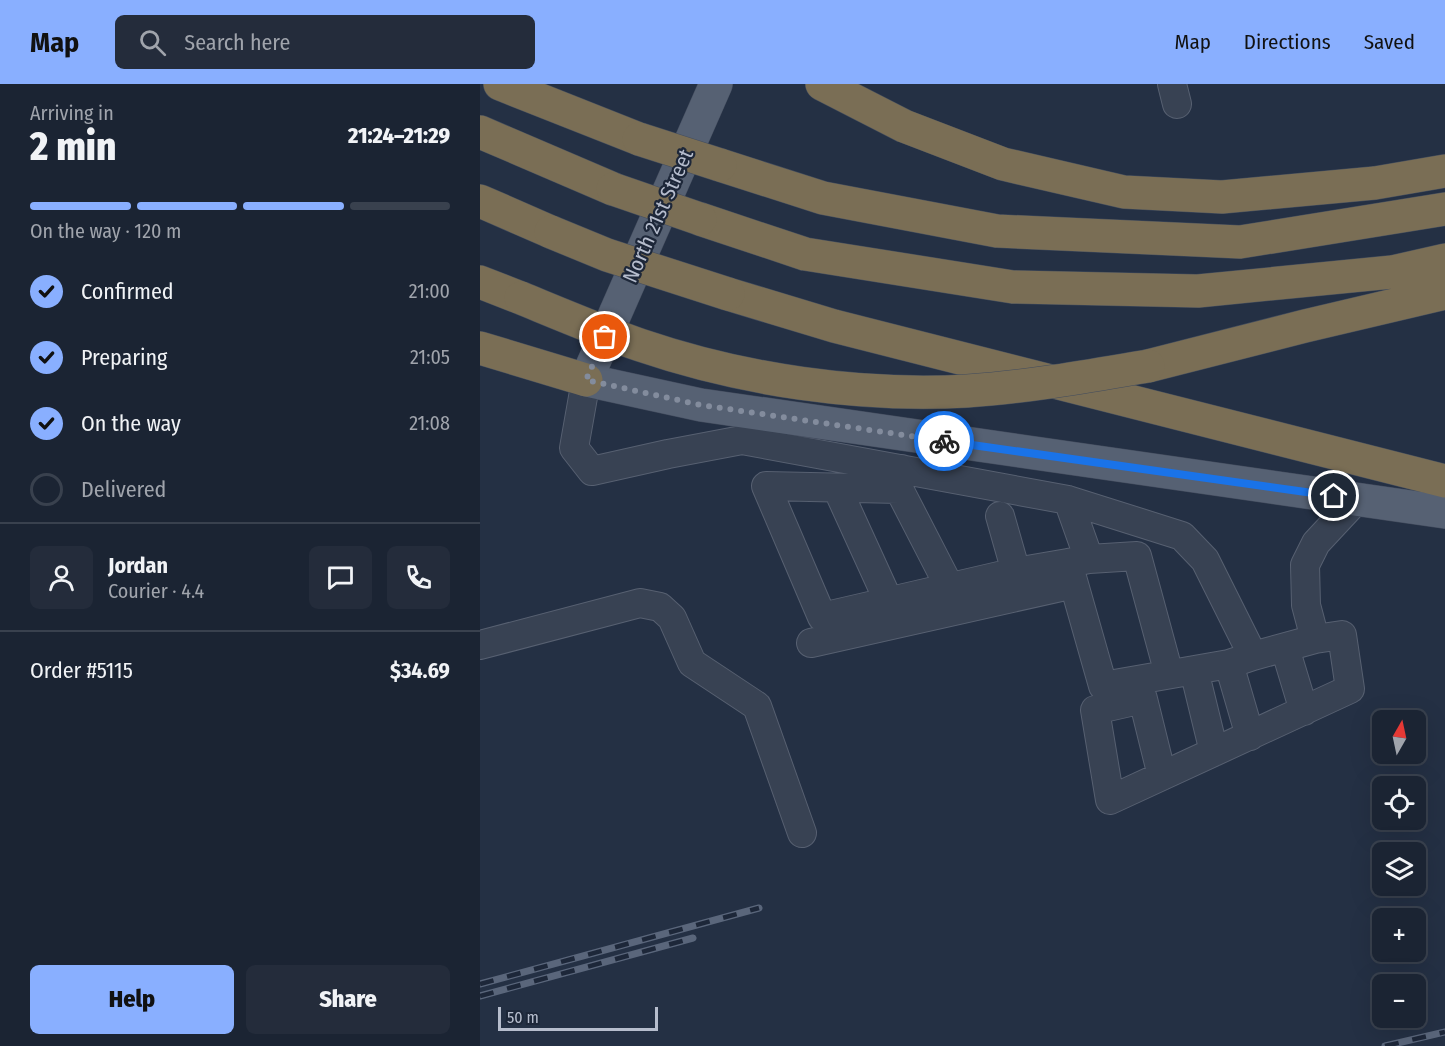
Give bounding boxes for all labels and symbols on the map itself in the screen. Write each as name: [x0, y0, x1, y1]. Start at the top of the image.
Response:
street label: North 21st Street: [617, 145, 699, 287]
pin: [579, 311, 630, 362]
courier: [914, 411, 974, 471]
pin: [1308, 470, 1359, 521]
north arrow: [1372, 710, 1426, 764]
scale bar: [498, 1004, 658, 1032]

